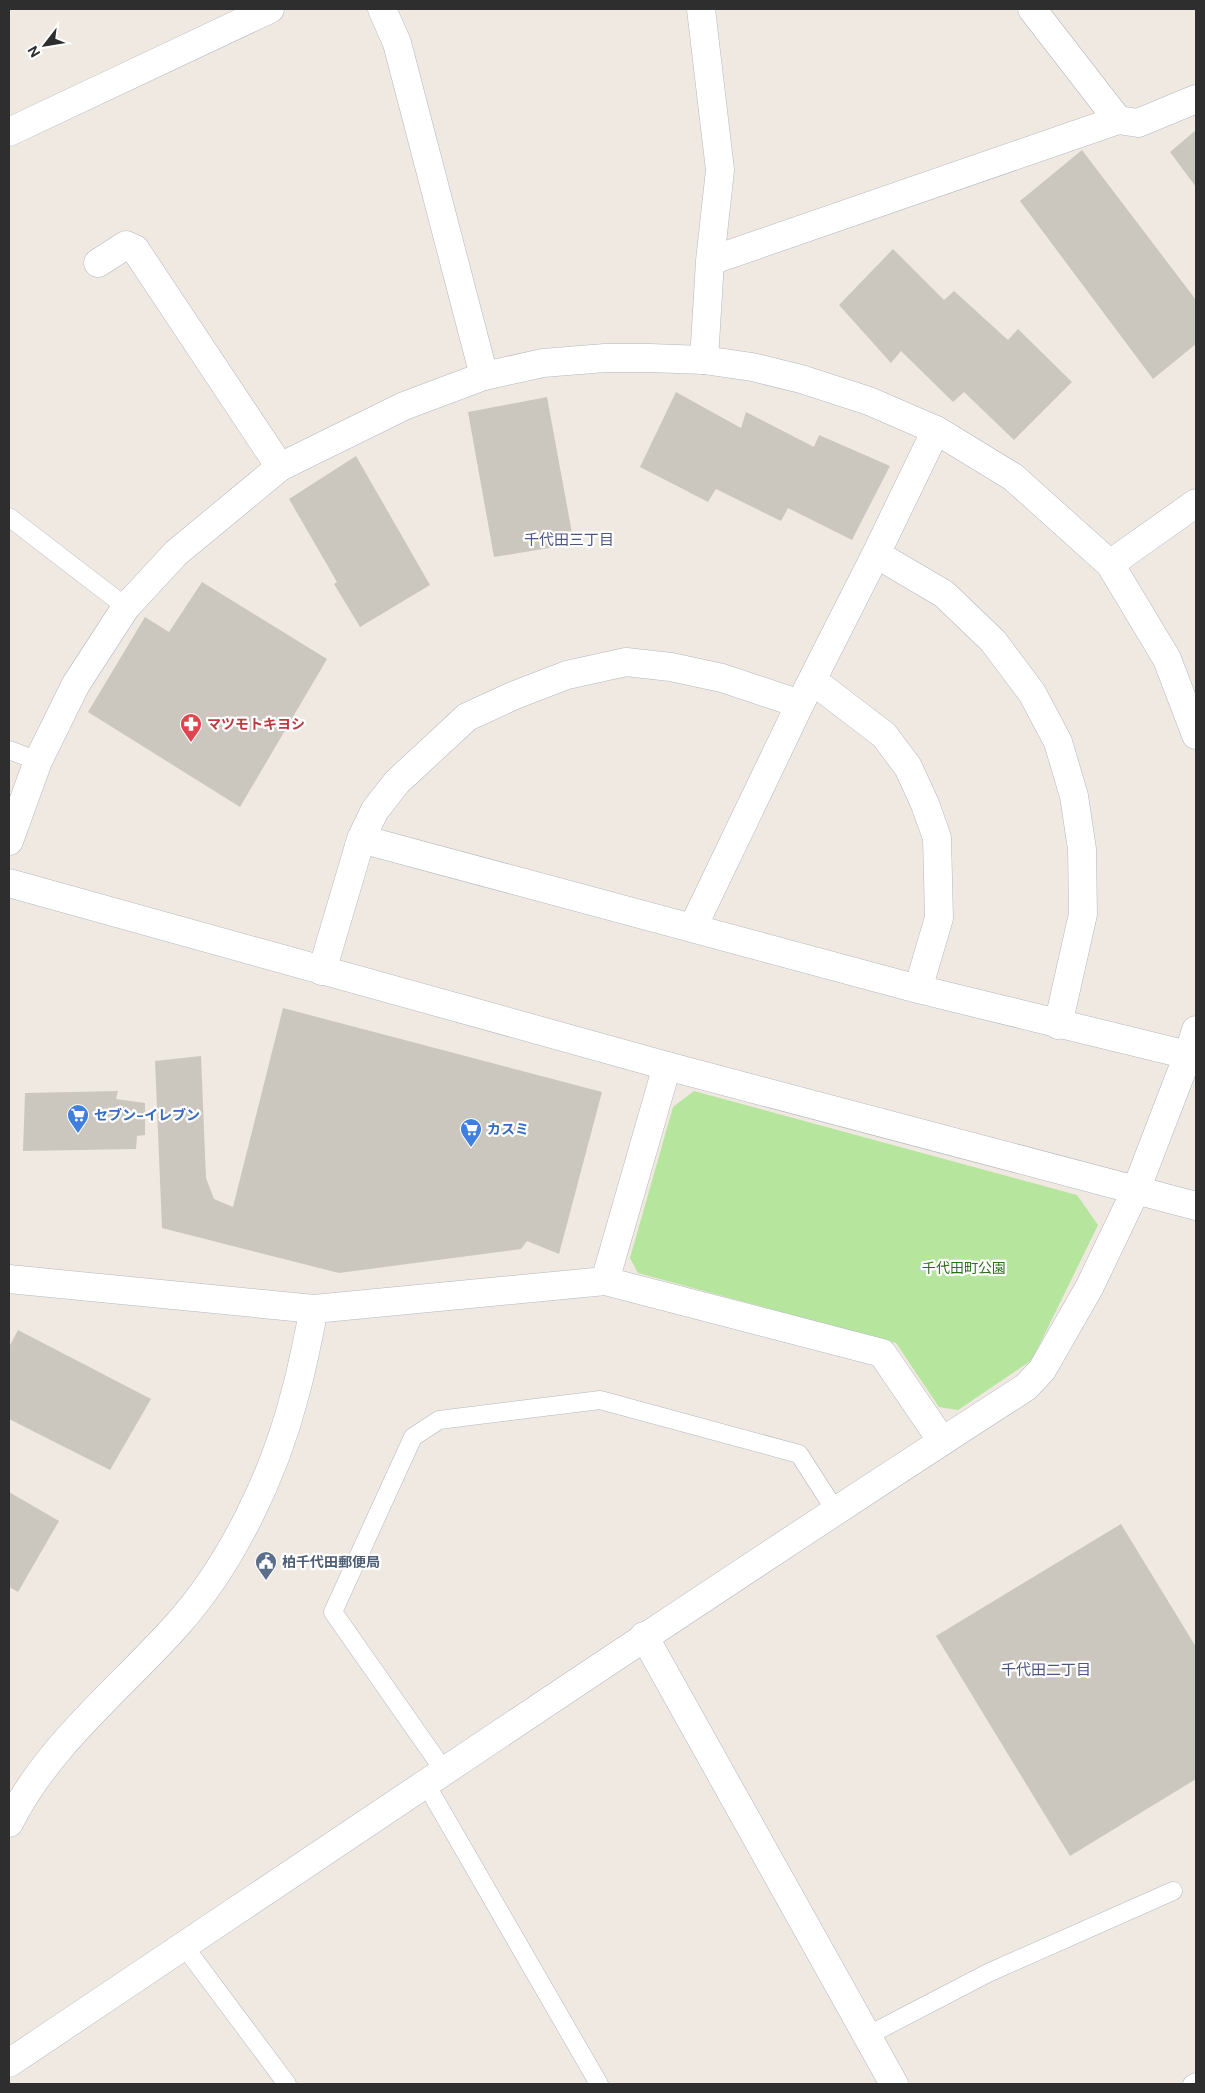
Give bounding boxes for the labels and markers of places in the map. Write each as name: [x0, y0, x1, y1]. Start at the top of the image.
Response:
pharmacy icon: マツモトキヨシ: [179, 712, 203, 743]
place label: マツモトキヨシ: [207, 715, 305, 733]
supermarket icon: セブン-イレブン: [66, 1103, 90, 1134]
place label: セブン-イレブン: [94, 1106, 200, 1124]
supermarket icon: カスミ: [459, 1117, 483, 1148]
place label: カスミ: [487, 1120, 529, 1138]
public building icon: 柏千代田郵便局: [254, 1550, 278, 1581]
place label: 柏千代田郵便局: [282, 1553, 380, 1571]

